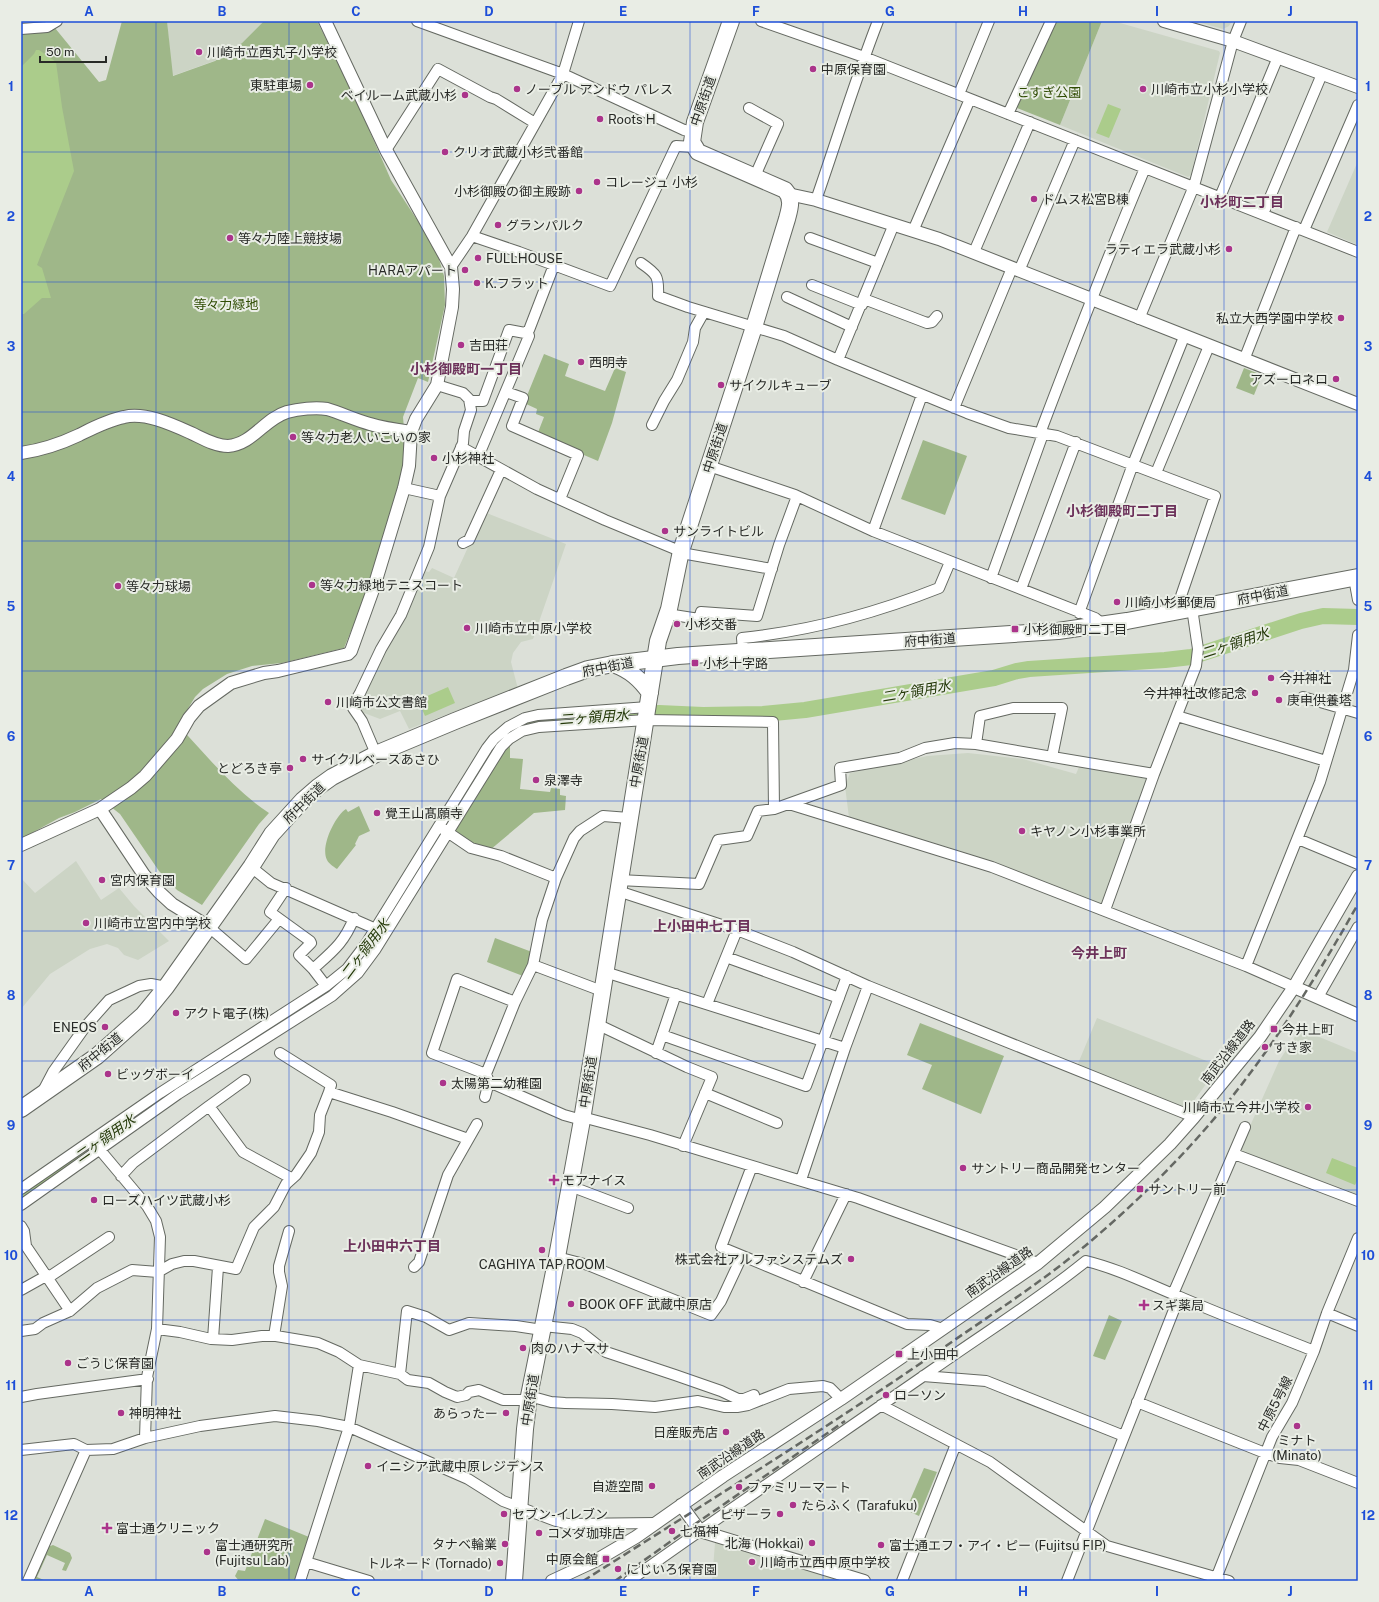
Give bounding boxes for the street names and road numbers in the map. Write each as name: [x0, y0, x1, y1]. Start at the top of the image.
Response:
street label: 中原街道: [687, 74, 719, 128]
street label: 中原街道: [700, 421, 730, 475]
street label: 府中街道: [1236, 583, 1290, 607]
street label: 府中街道: [904, 631, 956, 649]
street label: 府中街道: [581, 655, 635, 679]
street label: 中原街道: [627, 735, 651, 789]
street label: 府中街道: [280, 780, 328, 826]
street label: 南武沿線道路: [1198, 1017, 1258, 1087]
street label: 府中街道: [75, 1030, 125, 1074]
street label: 中原街道: [577, 1055, 599, 1109]
street label: 南武沿線道路: [963, 1243, 1035, 1301]
street label: 中原街道: [519, 1373, 541, 1427]
street label: 中原5号線: [1255, 1374, 1295, 1434]
street label: 南武沿線道路: [694, 1426, 768, 1482]

